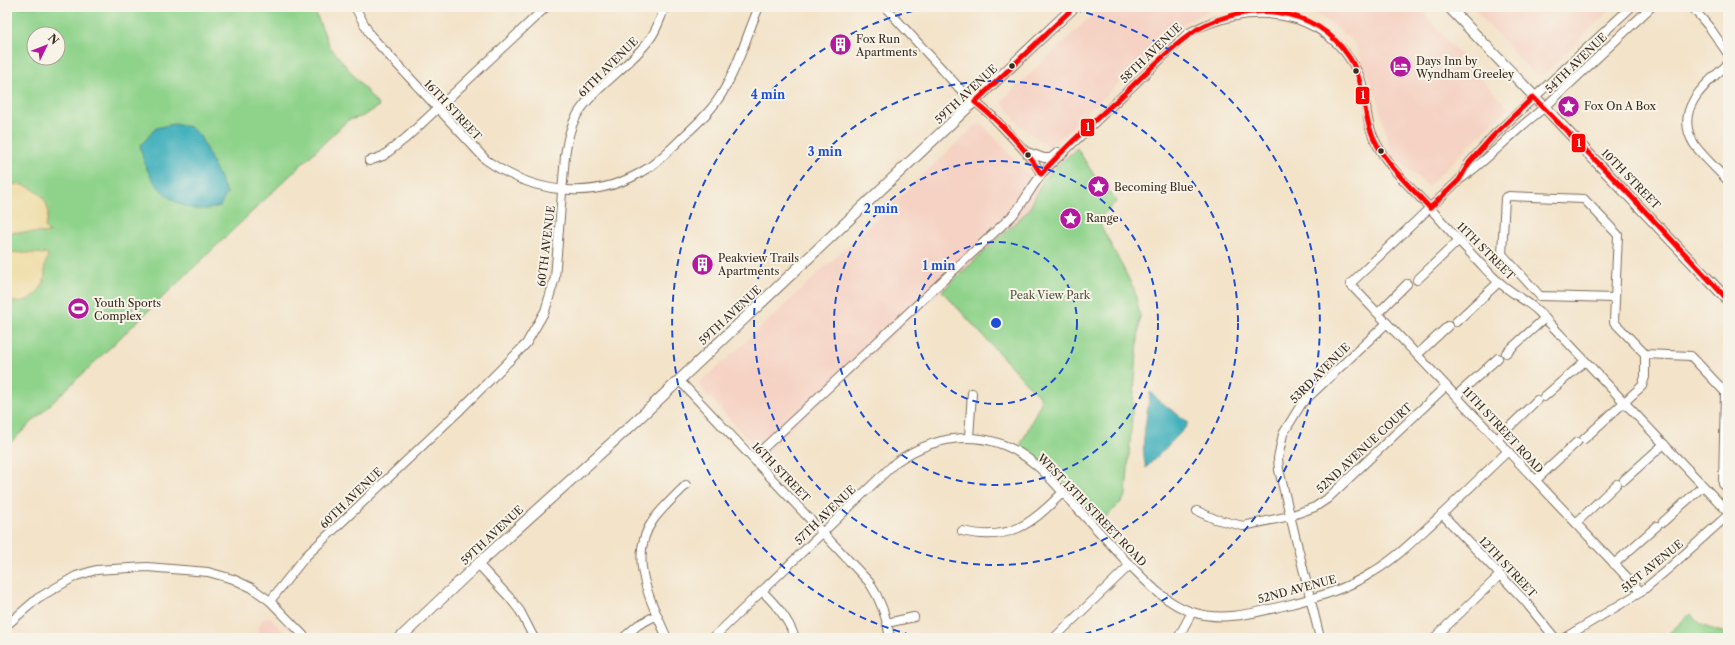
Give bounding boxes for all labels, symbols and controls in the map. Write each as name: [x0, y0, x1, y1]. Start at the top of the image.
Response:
street label: 58TH AVENUE: [1117, 20, 1185, 86]
north arrow: [26, 26, 66, 66]
street label: 54TH AVENUE: [1542, 30, 1610, 96]
text: N: [45, 31, 62, 48]
building icon: Fox Run Apartments: [828, 32, 854, 58]
place label: Fox Run Apartments: [855, 32, 917, 59]
street label: 61TH AVENUE: [575, 34, 641, 100]
hotel icon: Days Inn by Wyndham Greeley: [1388, 54, 1414, 80]
place label: Days Inn by Wyndham Greeley: [1415, 54, 1515, 81]
street label: 59TH AVENUE: [932, 61, 1001, 127]
unlabelled marker: [1007, 61, 1017, 71]
unlabelled marker: [1351, 66, 1361, 76]
street label: 16TH STREET: [421, 77, 485, 144]
line badge: 1: [1355, 86, 1370, 105]
text: 4 min: [751, 87, 786, 102]
text: 1: [1361, 88, 1366, 102]
place icon: Fox On A Box: [1556, 93, 1582, 119]
place label: Fox On A Box: [1584, 99, 1657, 113]
line badge: 1: [1080, 118, 1095, 137]
text: 1: [1086, 120, 1091, 134]
line badge: 1: [1571, 133, 1586, 153]
text: 1: [1577, 136, 1582, 150]
text: 3 min: [808, 144, 843, 159]
unlabelled marker: [1376, 146, 1386, 156]
street label: 10TH STREET: [1599, 146, 1664, 213]
unlabelled marker: [1023, 150, 1033, 160]
place icon: Becoming Blue: [1085, 174, 1111, 200]
place label: Becoming Blue: [1114, 180, 1193, 194]
text: 2 min: [864, 201, 899, 216]
street label: 60TH AVENUE: [534, 204, 558, 287]
place icon: Range: [1058, 205, 1084, 231]
place label: Range: [1086, 211, 1119, 225]
street label: 11TH STREET: [1454, 219, 1518, 283]
building icon: Peakview Trails Apartments: [689, 251, 715, 277]
place label: Peakview Trails Apartments: [717, 251, 799, 278]
text: 1 min: [923, 258, 956, 273]
street label: 59TH AVENUE: [696, 282, 765, 348]
park label: Peak View Park: [1010, 288, 1091, 302]
sports icon: Youth Sports Complex: [65, 296, 91, 322]
place label: Youth Sports Complex: [93, 296, 161, 323]
centre of rings: [989, 316, 1003, 330]
street label: 53RD AVENUE: [1287, 340, 1353, 406]
street label: 11TH STREET ROAD: [1459, 384, 1547, 476]
street label: 52ND AVENUE COURT: [1313, 399, 1415, 496]
street label: 16TH STREET: [749, 439, 814, 505]
street label: WEST 13TH STREET ROAD: [1034, 450, 1150, 569]
street label: 60TH AVENUE: [317, 464, 385, 531]
street label: 57TH AVENUE: [792, 482, 859, 548]
street label: 59TH AVENUE: [458, 502, 527, 568]
street label: 12TH STREET: [1476, 534, 1540, 601]
street label: 51ST AVENUE: [1618, 537, 1686, 595]
street label: 52ND AVENUE: [1256, 572, 1338, 606]

